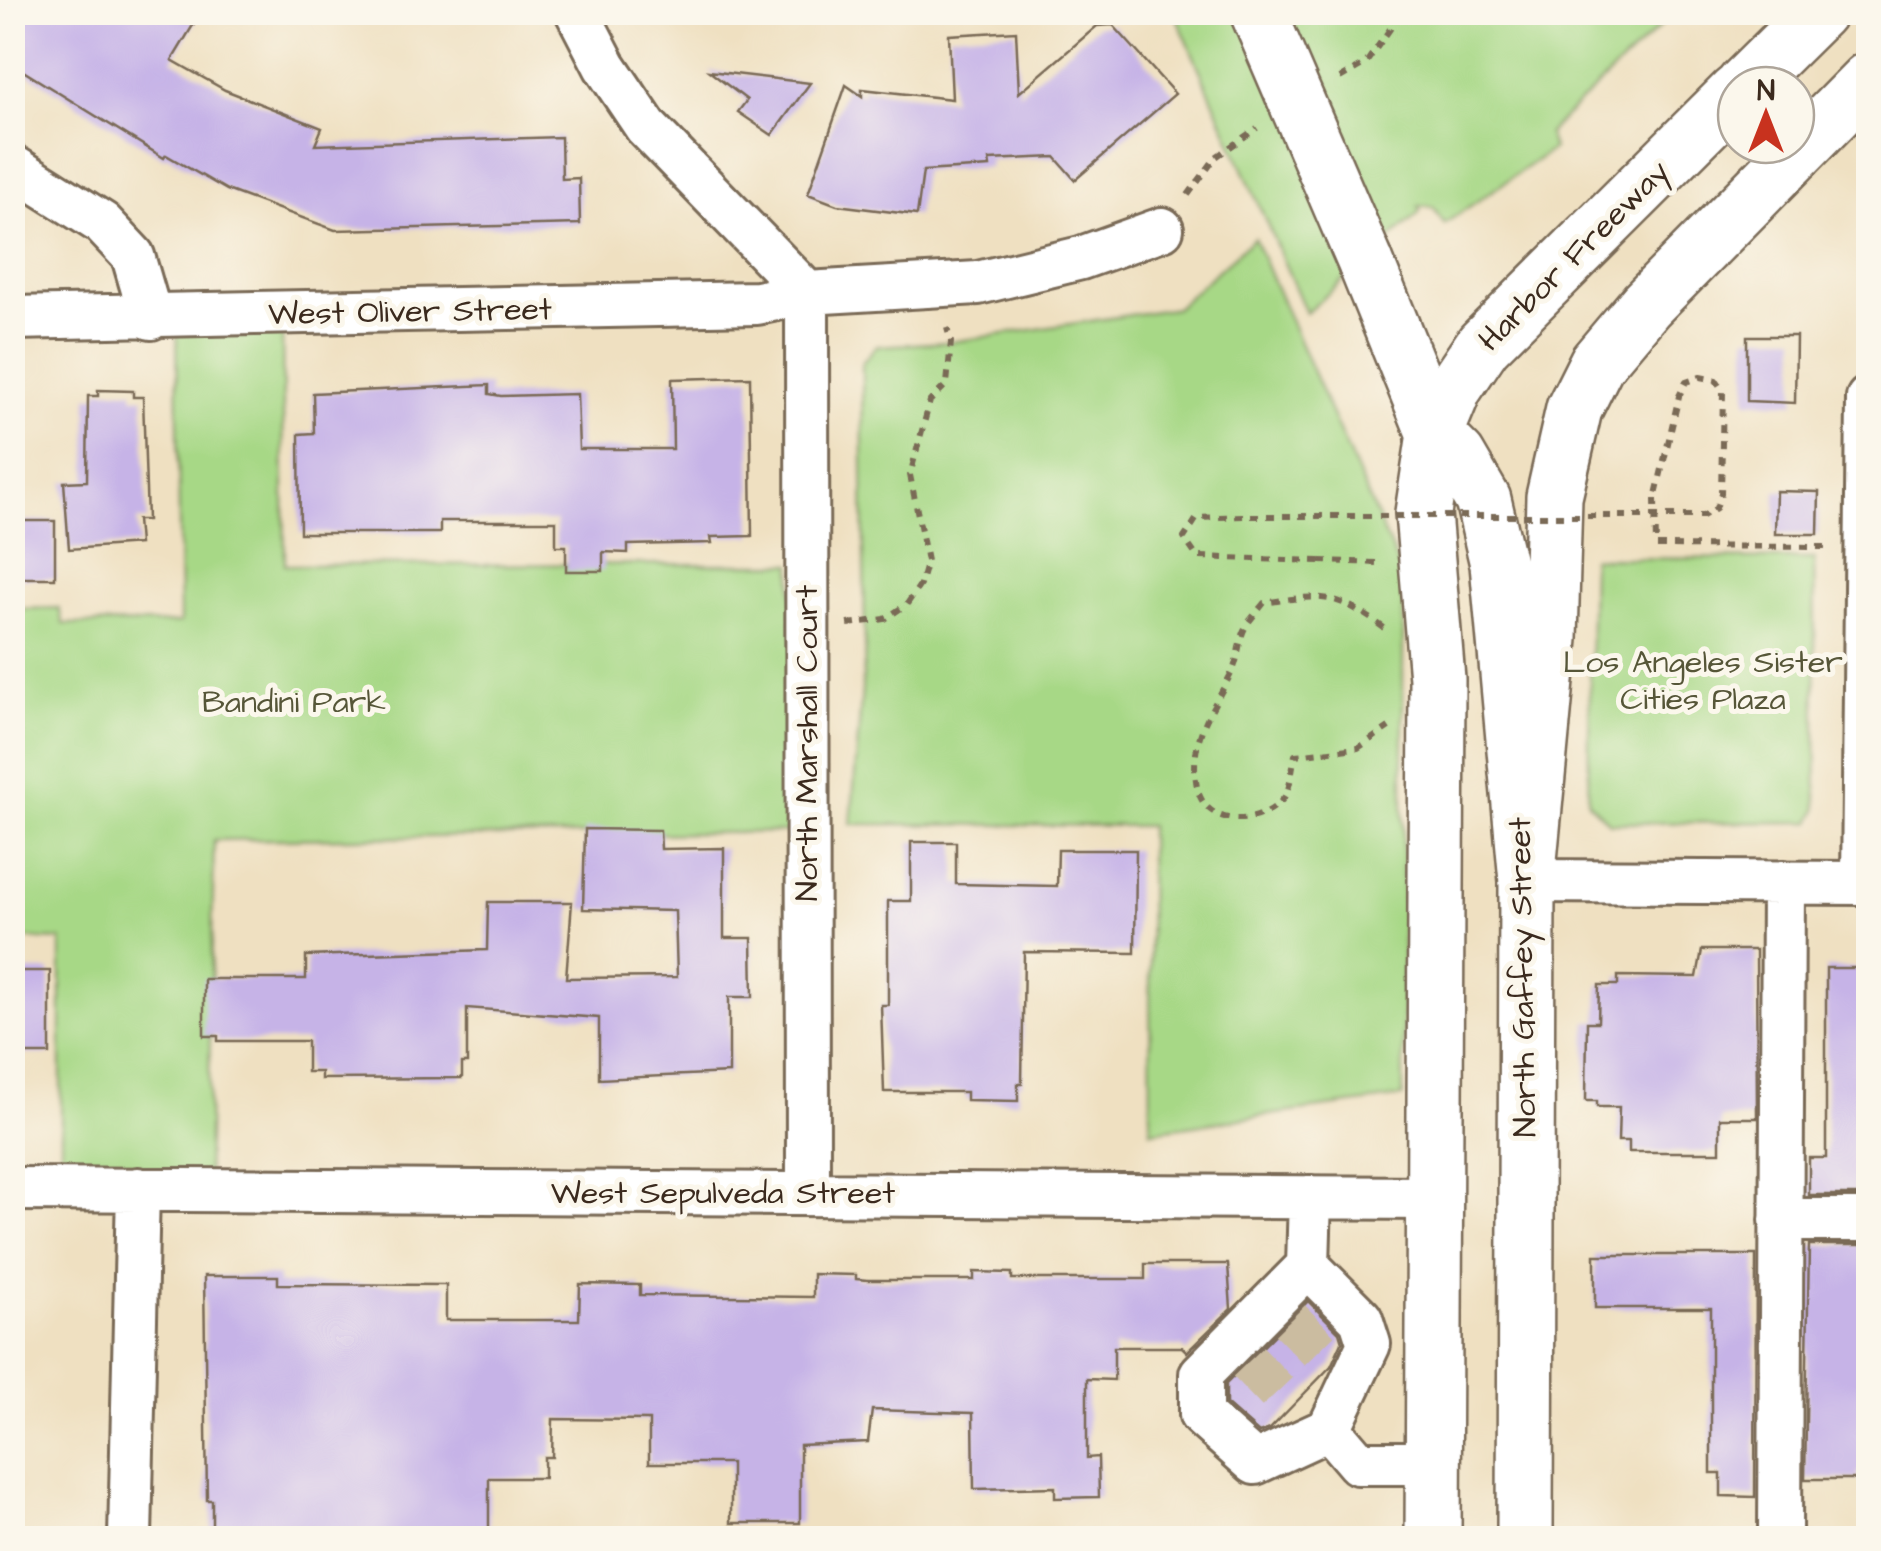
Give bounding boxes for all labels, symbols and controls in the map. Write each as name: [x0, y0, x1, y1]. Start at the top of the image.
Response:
north arrow: [1716, 65, 1816, 165]
text: N: [1757, 72, 1775, 111]
street label: Harbor Freeway: [1468, 150, 1680, 362]
street label: West Oliver Street: [268, 287, 552, 337]
street label: North Marshall Court: [785, 585, 830, 901]
park label: Los Angeles Sister Cities Plaza: [1563, 640, 1843, 722]
park label: Bandini Park: [202, 680, 386, 725]
street label: North Gaffey Street: [1498, 816, 1548, 1137]
street label: West Sepulveda Street: [551, 1171, 895, 1216]

